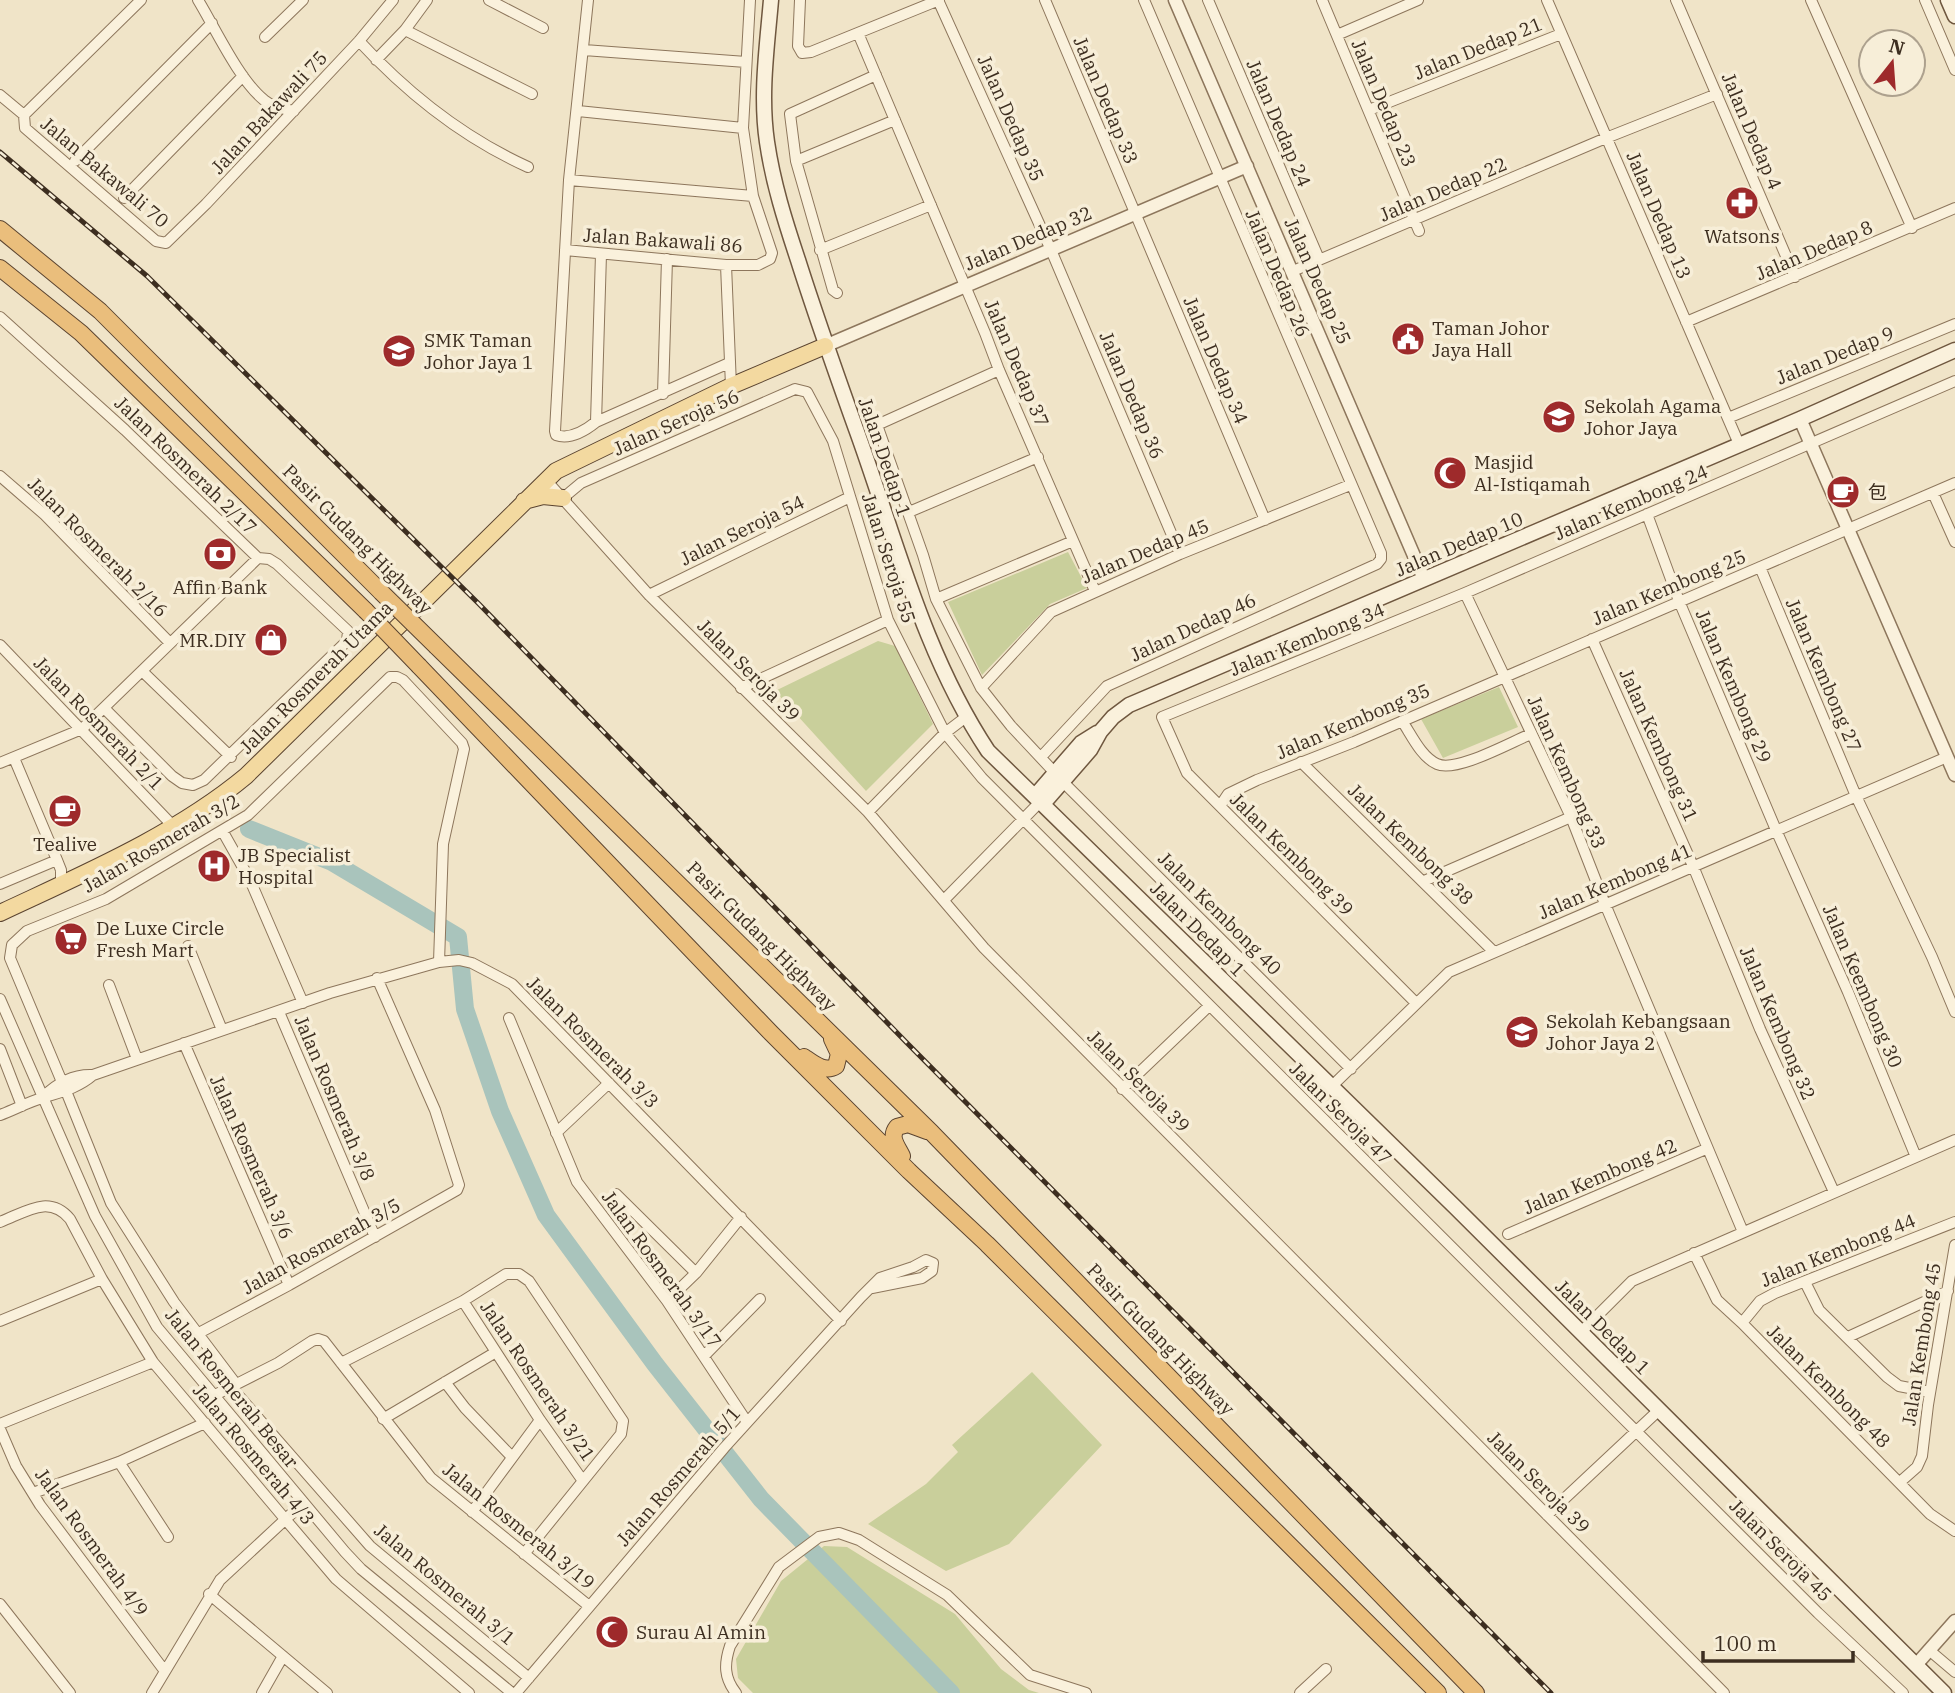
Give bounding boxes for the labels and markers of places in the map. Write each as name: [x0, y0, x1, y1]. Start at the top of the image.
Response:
pharmacy icon: Watsons: [1723, 184, 1761, 222]
place label: Watsons: [1704, 224, 1780, 248]
place label: Taman Johor Jaya Hall: [1432, 316, 1550, 362]
public building icon: Taman Johor Jaya Hall: [1389, 320, 1427, 358]
place label: SMK Taman Johor Jaya 1: [424, 328, 533, 374]
school or university icon: SMK Taman Johor Jaya 1: [380, 332, 418, 370]
place label: Sekolah Agama Johor Jaya: [1584, 394, 1721, 440]
school or university icon: Sekolah Agama Johor Jaya: [1540, 398, 1578, 436]
place label: Masjid Al-Istiqamah: [1474, 450, 1591, 496]
mosque icon: Masjid Al-Istiqamah: [1431, 454, 1469, 492]
cafe icon: 包: [1824, 473, 1862, 511]
place label: 包: [1868, 480, 1887, 504]
bank icon: Affin Bank: [201, 535, 239, 573]
place label: Affin Bank: [173, 575, 267, 599]
shop icon: MR.DIY: [252, 621, 290, 659]
place label: MR.DIY: [179, 628, 246, 652]
cafe icon: Tealive: [46, 792, 84, 830]
place label: Tealive: [33, 832, 97, 856]
place label: JB Specialist Hospital: [238, 843, 351, 889]
hospital icon: JB Specialist Hospital: [195, 847, 233, 885]
place label: De Luxe Circle Fresh Mart: [96, 916, 224, 962]
supermarket icon: De Luxe Circle Fresh Mart: [52, 920, 90, 958]
place label: Sekolah Kebangsaan Johor Jaya 2: [1546, 1009, 1731, 1055]
school or university icon: Sekolah Kebangsaan Johor Jaya 2: [1503, 1013, 1541, 1051]
mosque icon: Surau Al Amin: [593, 1613, 631, 1651]
place label: Surau Al Amin: [636, 1620, 766, 1644]

